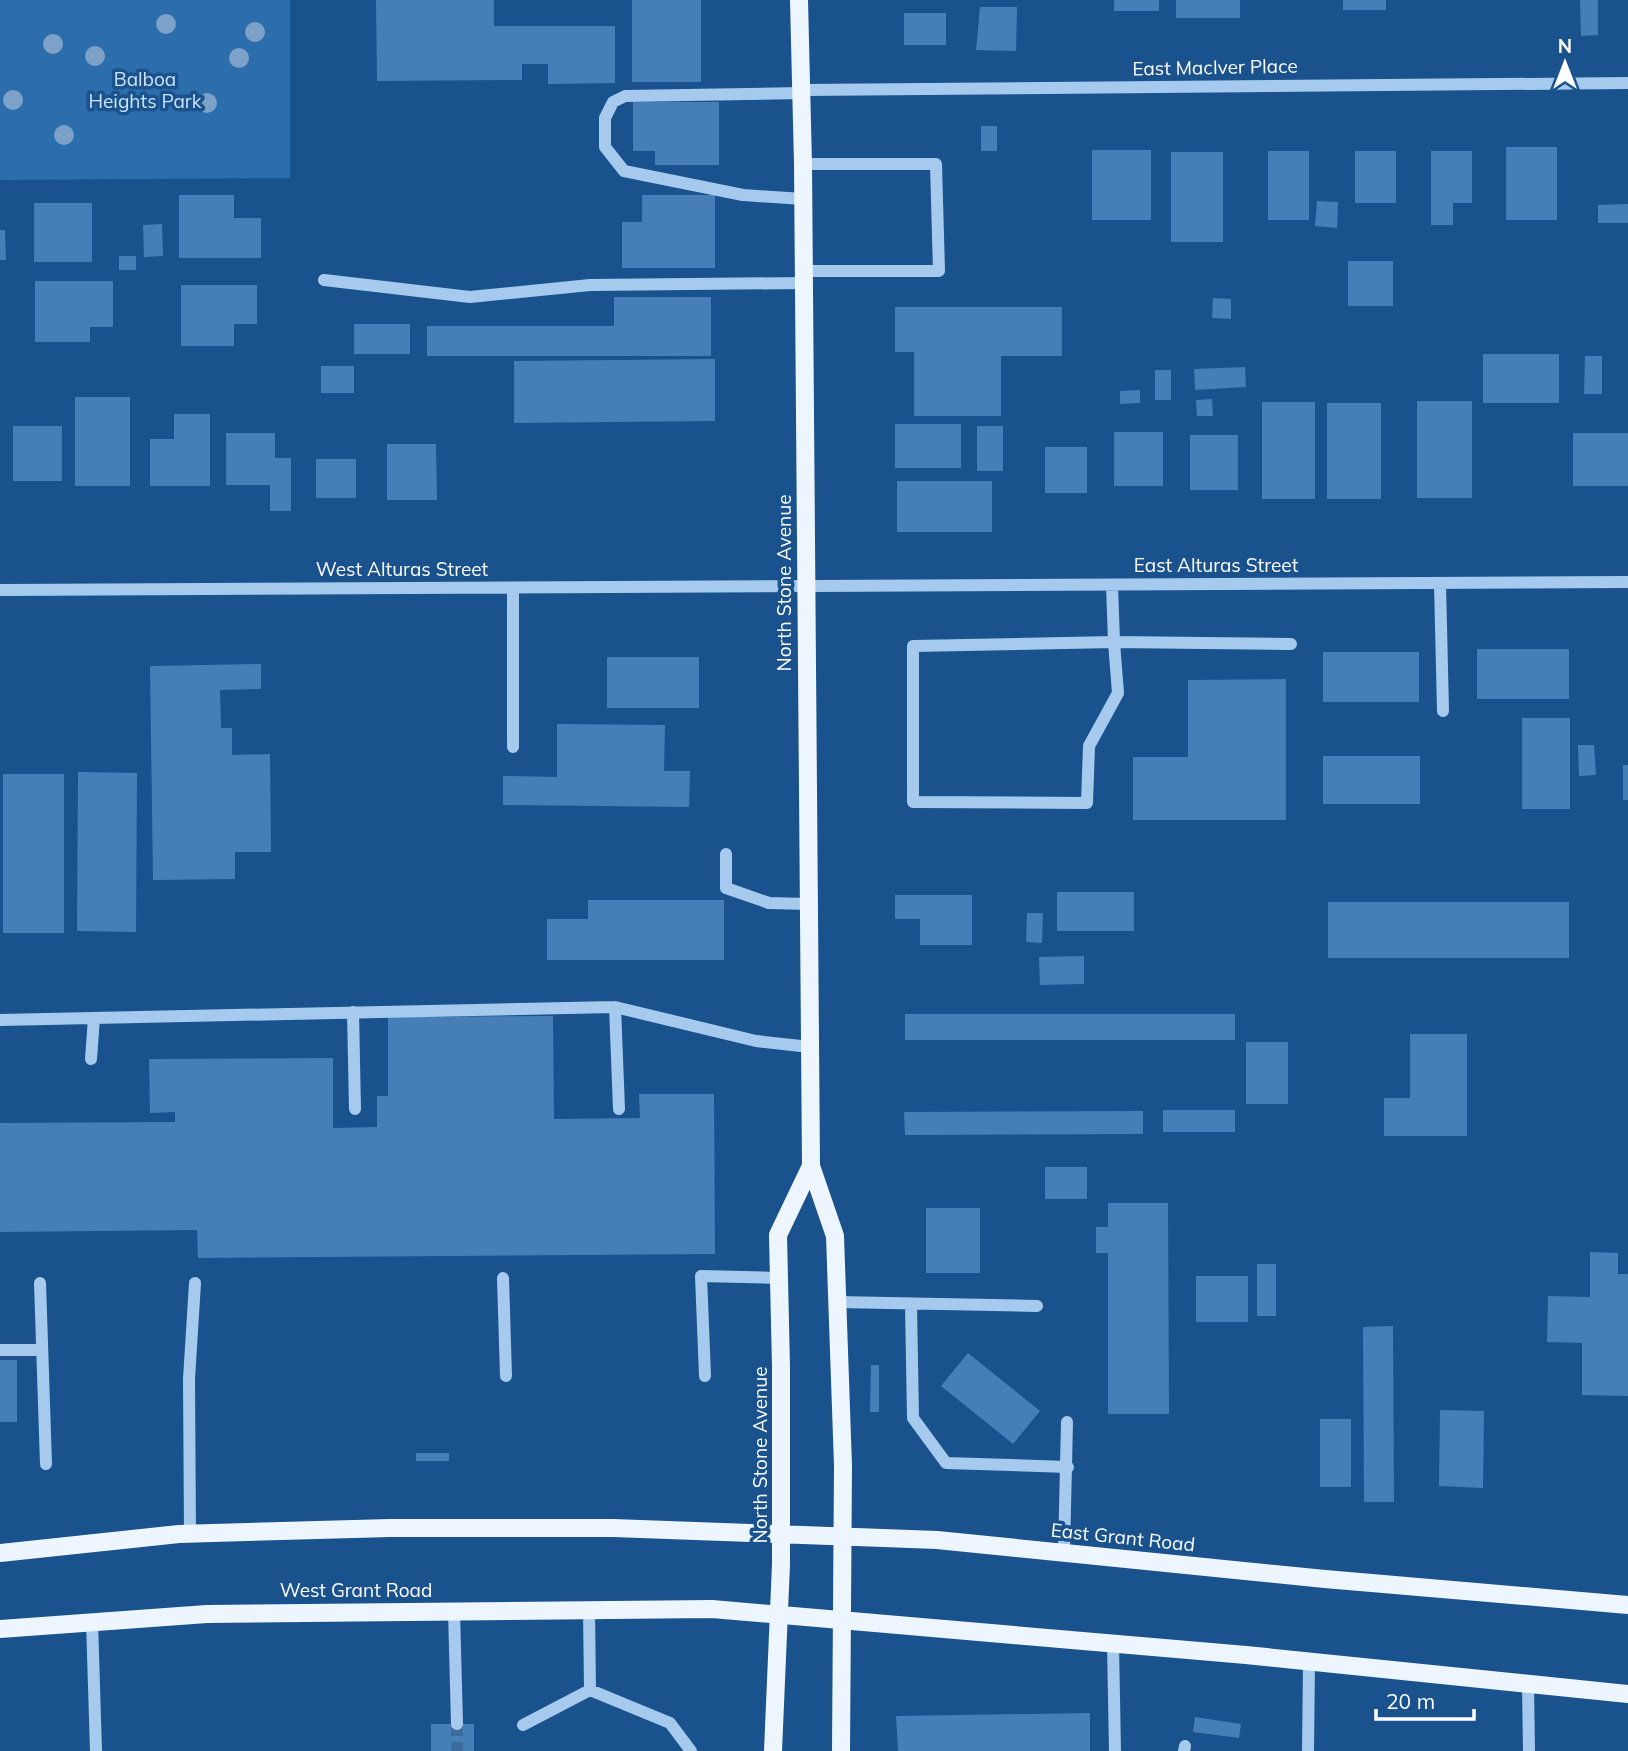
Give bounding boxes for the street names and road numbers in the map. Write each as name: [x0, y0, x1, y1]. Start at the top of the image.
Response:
street label: East MacIver Place: [1132, 54, 1298, 80]
street label: North Stone Avenue: [772, 494, 796, 672]
street label: East Alturas Street: [1134, 553, 1299, 577]
street label: West Alturas Street: [316, 557, 489, 581]
street label: North Stone Avenue: [748, 1366, 772, 1544]
street label: East Grant Road: [1050, 1517, 1196, 1557]
street label: West Grant Road: [280, 1578, 432, 1602]

